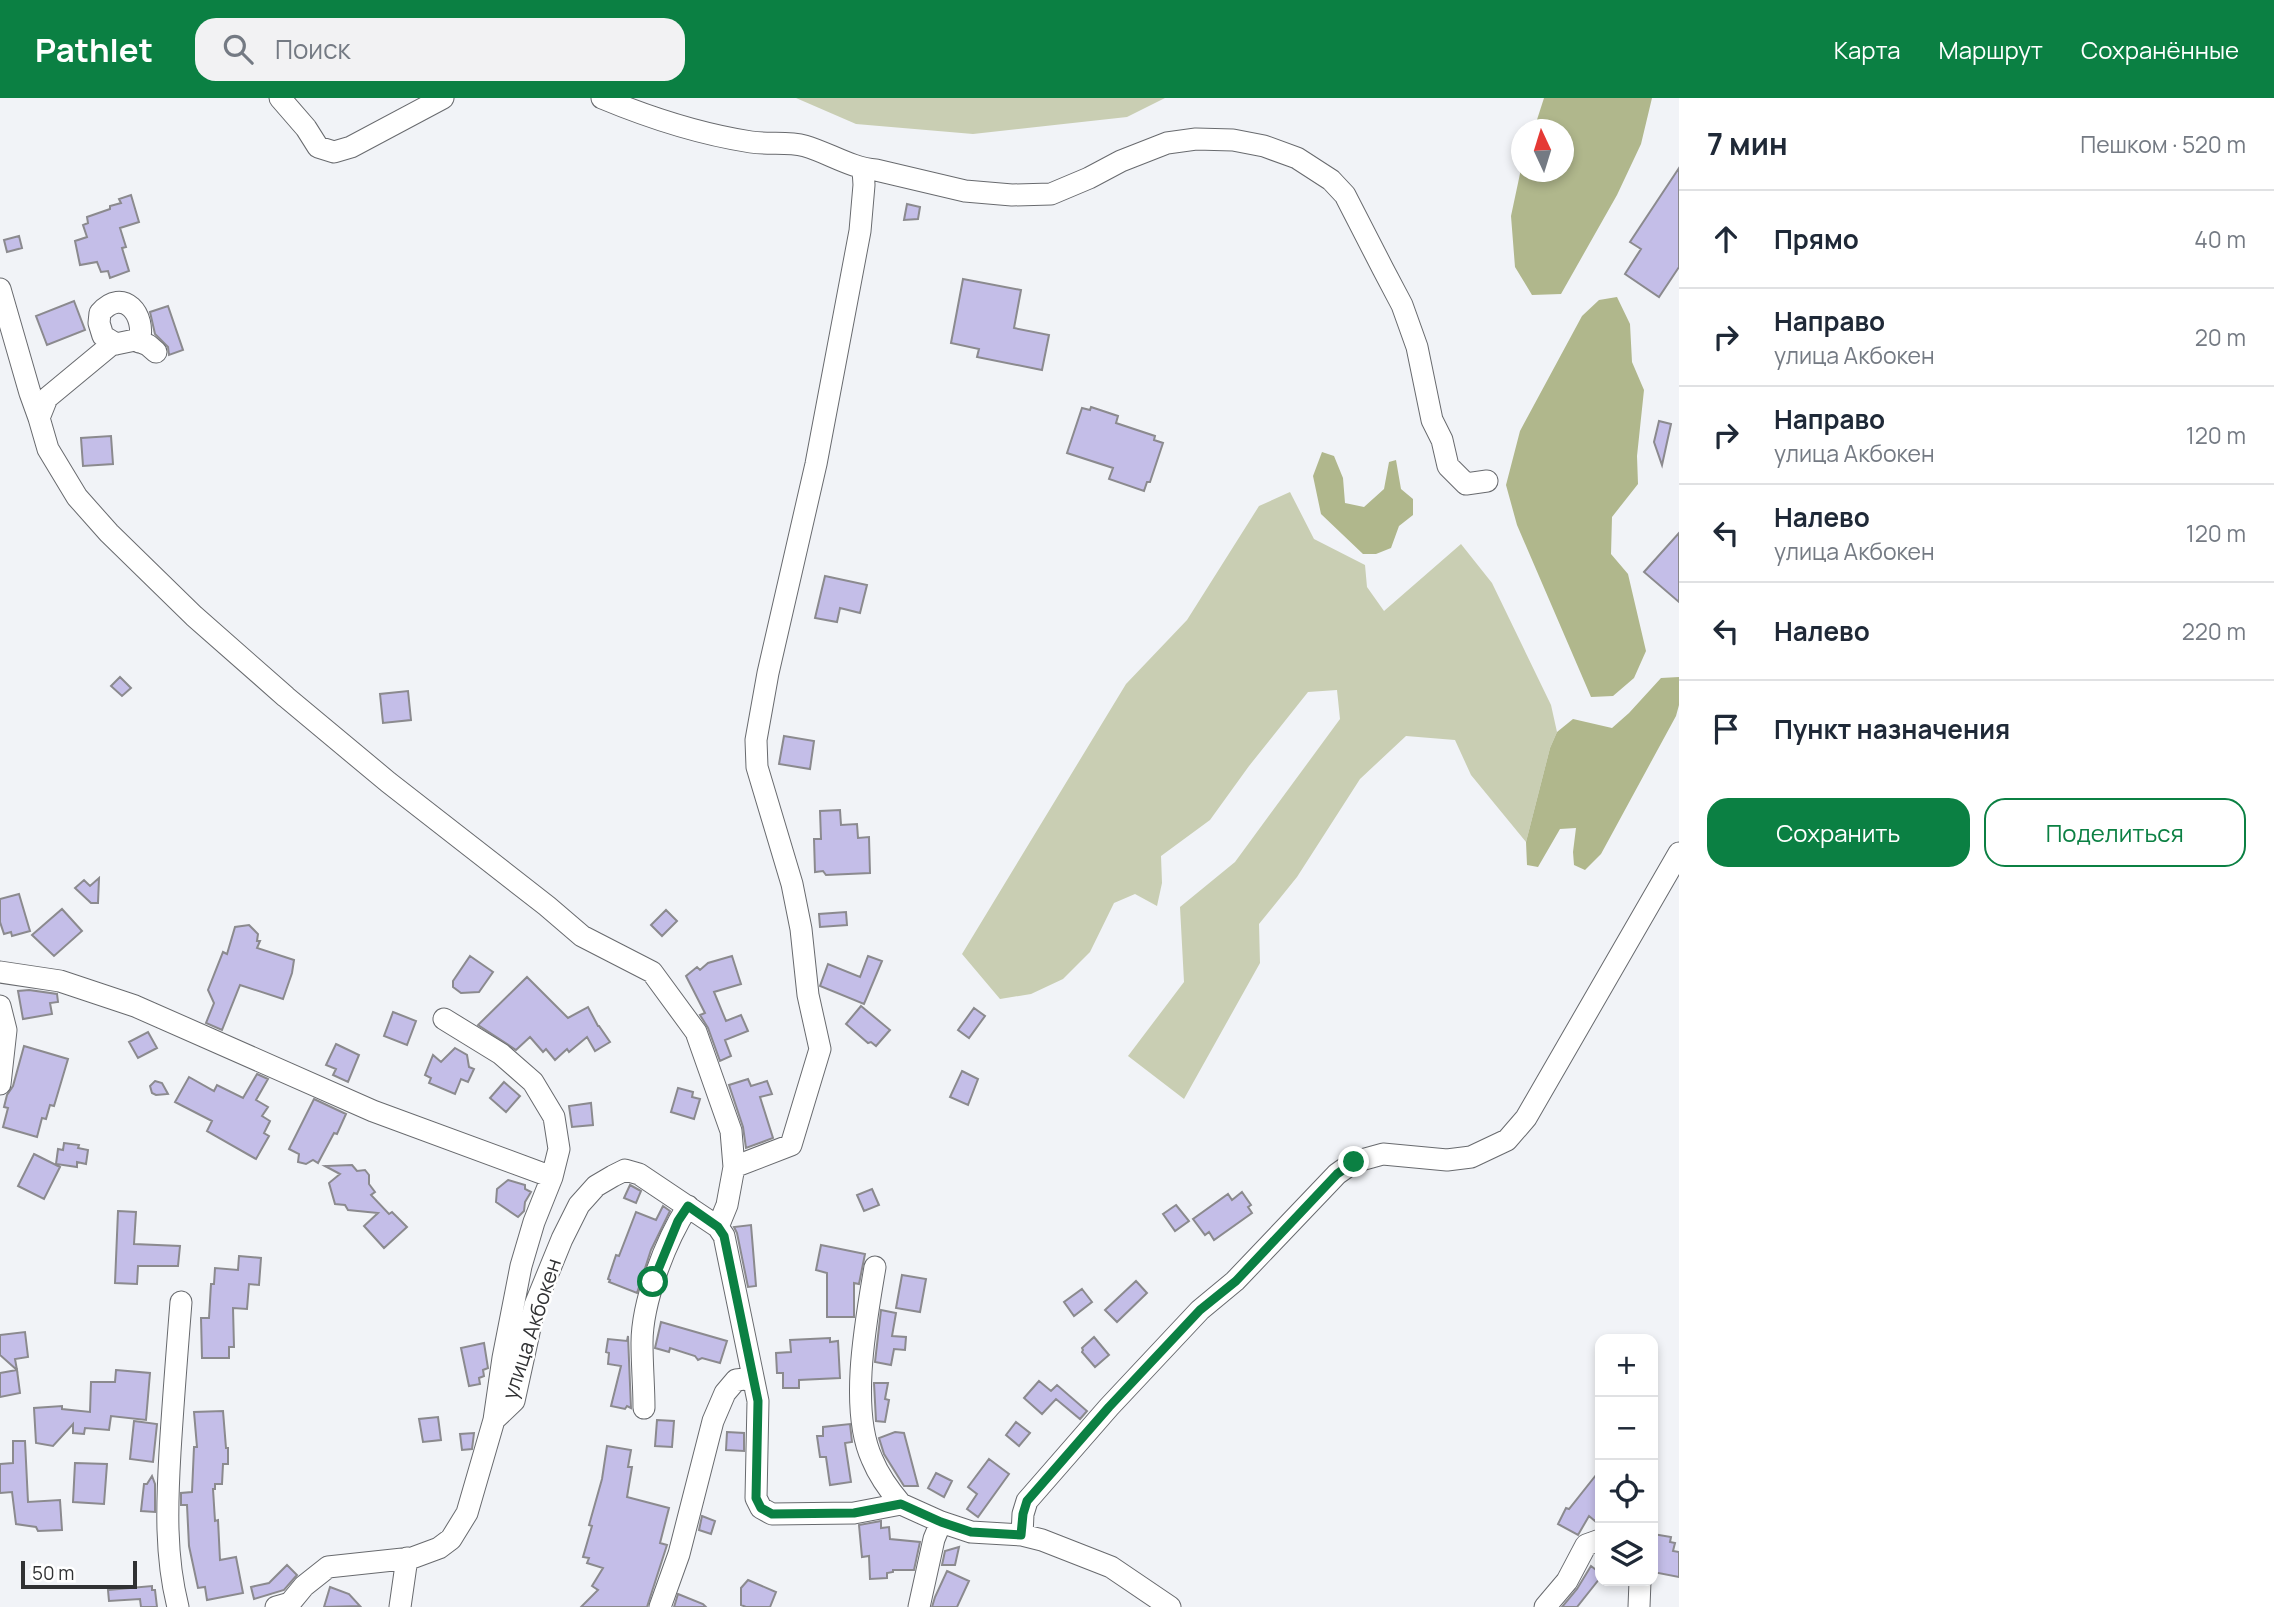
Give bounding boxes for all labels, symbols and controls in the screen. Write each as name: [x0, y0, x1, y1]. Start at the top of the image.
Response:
search box: [195, 18, 685, 81]
text: Pathlet: [35, 27, 153, 72]
icon: search: [219, 30, 257, 68]
text: Поиск: [275, 31, 350, 67]
text: Карта: [1834, 33, 1901, 66]
text: Маршрут: [1939, 33, 2043, 66]
text: Сохранённые: [2081, 33, 2239, 66]
north arrow: [1511, 119, 1574, 182]
text: 7 мин: [1707, 123, 1788, 164]
text: Пешком · 520 m: [2080, 128, 2246, 160]
icon: ahead: [1707, 220, 1745, 258]
text: Прямо: [1774, 221, 1859, 257]
text: 40 m: [2194, 223, 2246, 255]
text: Направо: [1774, 303, 1885, 339]
icon: right: [1707, 318, 1745, 356]
text: 20 m: [2195, 321, 2246, 353]
text: улица Акбокен: [1774, 339, 1935, 371]
text: Направо: [1774, 401, 1885, 437]
icon: right: [1707, 416, 1745, 454]
text: 120 m: [2186, 419, 2246, 451]
text: улица Акбокен: [1774, 437, 1935, 469]
text: Налево: [1774, 499, 1870, 535]
icon: left: [1707, 514, 1745, 552]
text: 120 m: [2186, 517, 2246, 549]
text: улица Акбокен: [1774, 535, 1935, 567]
icon: left: [1707, 612, 1745, 650]
text: Налево: [1774, 613, 1870, 649]
text: 220 m: [2182, 615, 2246, 647]
icon: arrive: [1707, 710, 1745, 748]
text: Пункт назначения: [1774, 711, 2010, 747]
button: Сохранить: [1707, 798, 1970, 867]
button: Поделиться: [1984, 798, 2246, 867]
route end: [1338, 1146, 1369, 1177]
street label: улица Акбокен: [495, 1255, 567, 1403]
route start: [637, 1266, 668, 1297]
map controls: [1595, 1334, 1658, 1586]
button: +: [1595, 1334, 1658, 1397]
button: −: [1595, 1397, 1658, 1460]
button: locate: [1595, 1460, 1658, 1523]
button: layers: [1595, 1523, 1658, 1586]
scale bar: [21, 1558, 136, 1590]
text: 50 m: [32, 1560, 74, 1586]

